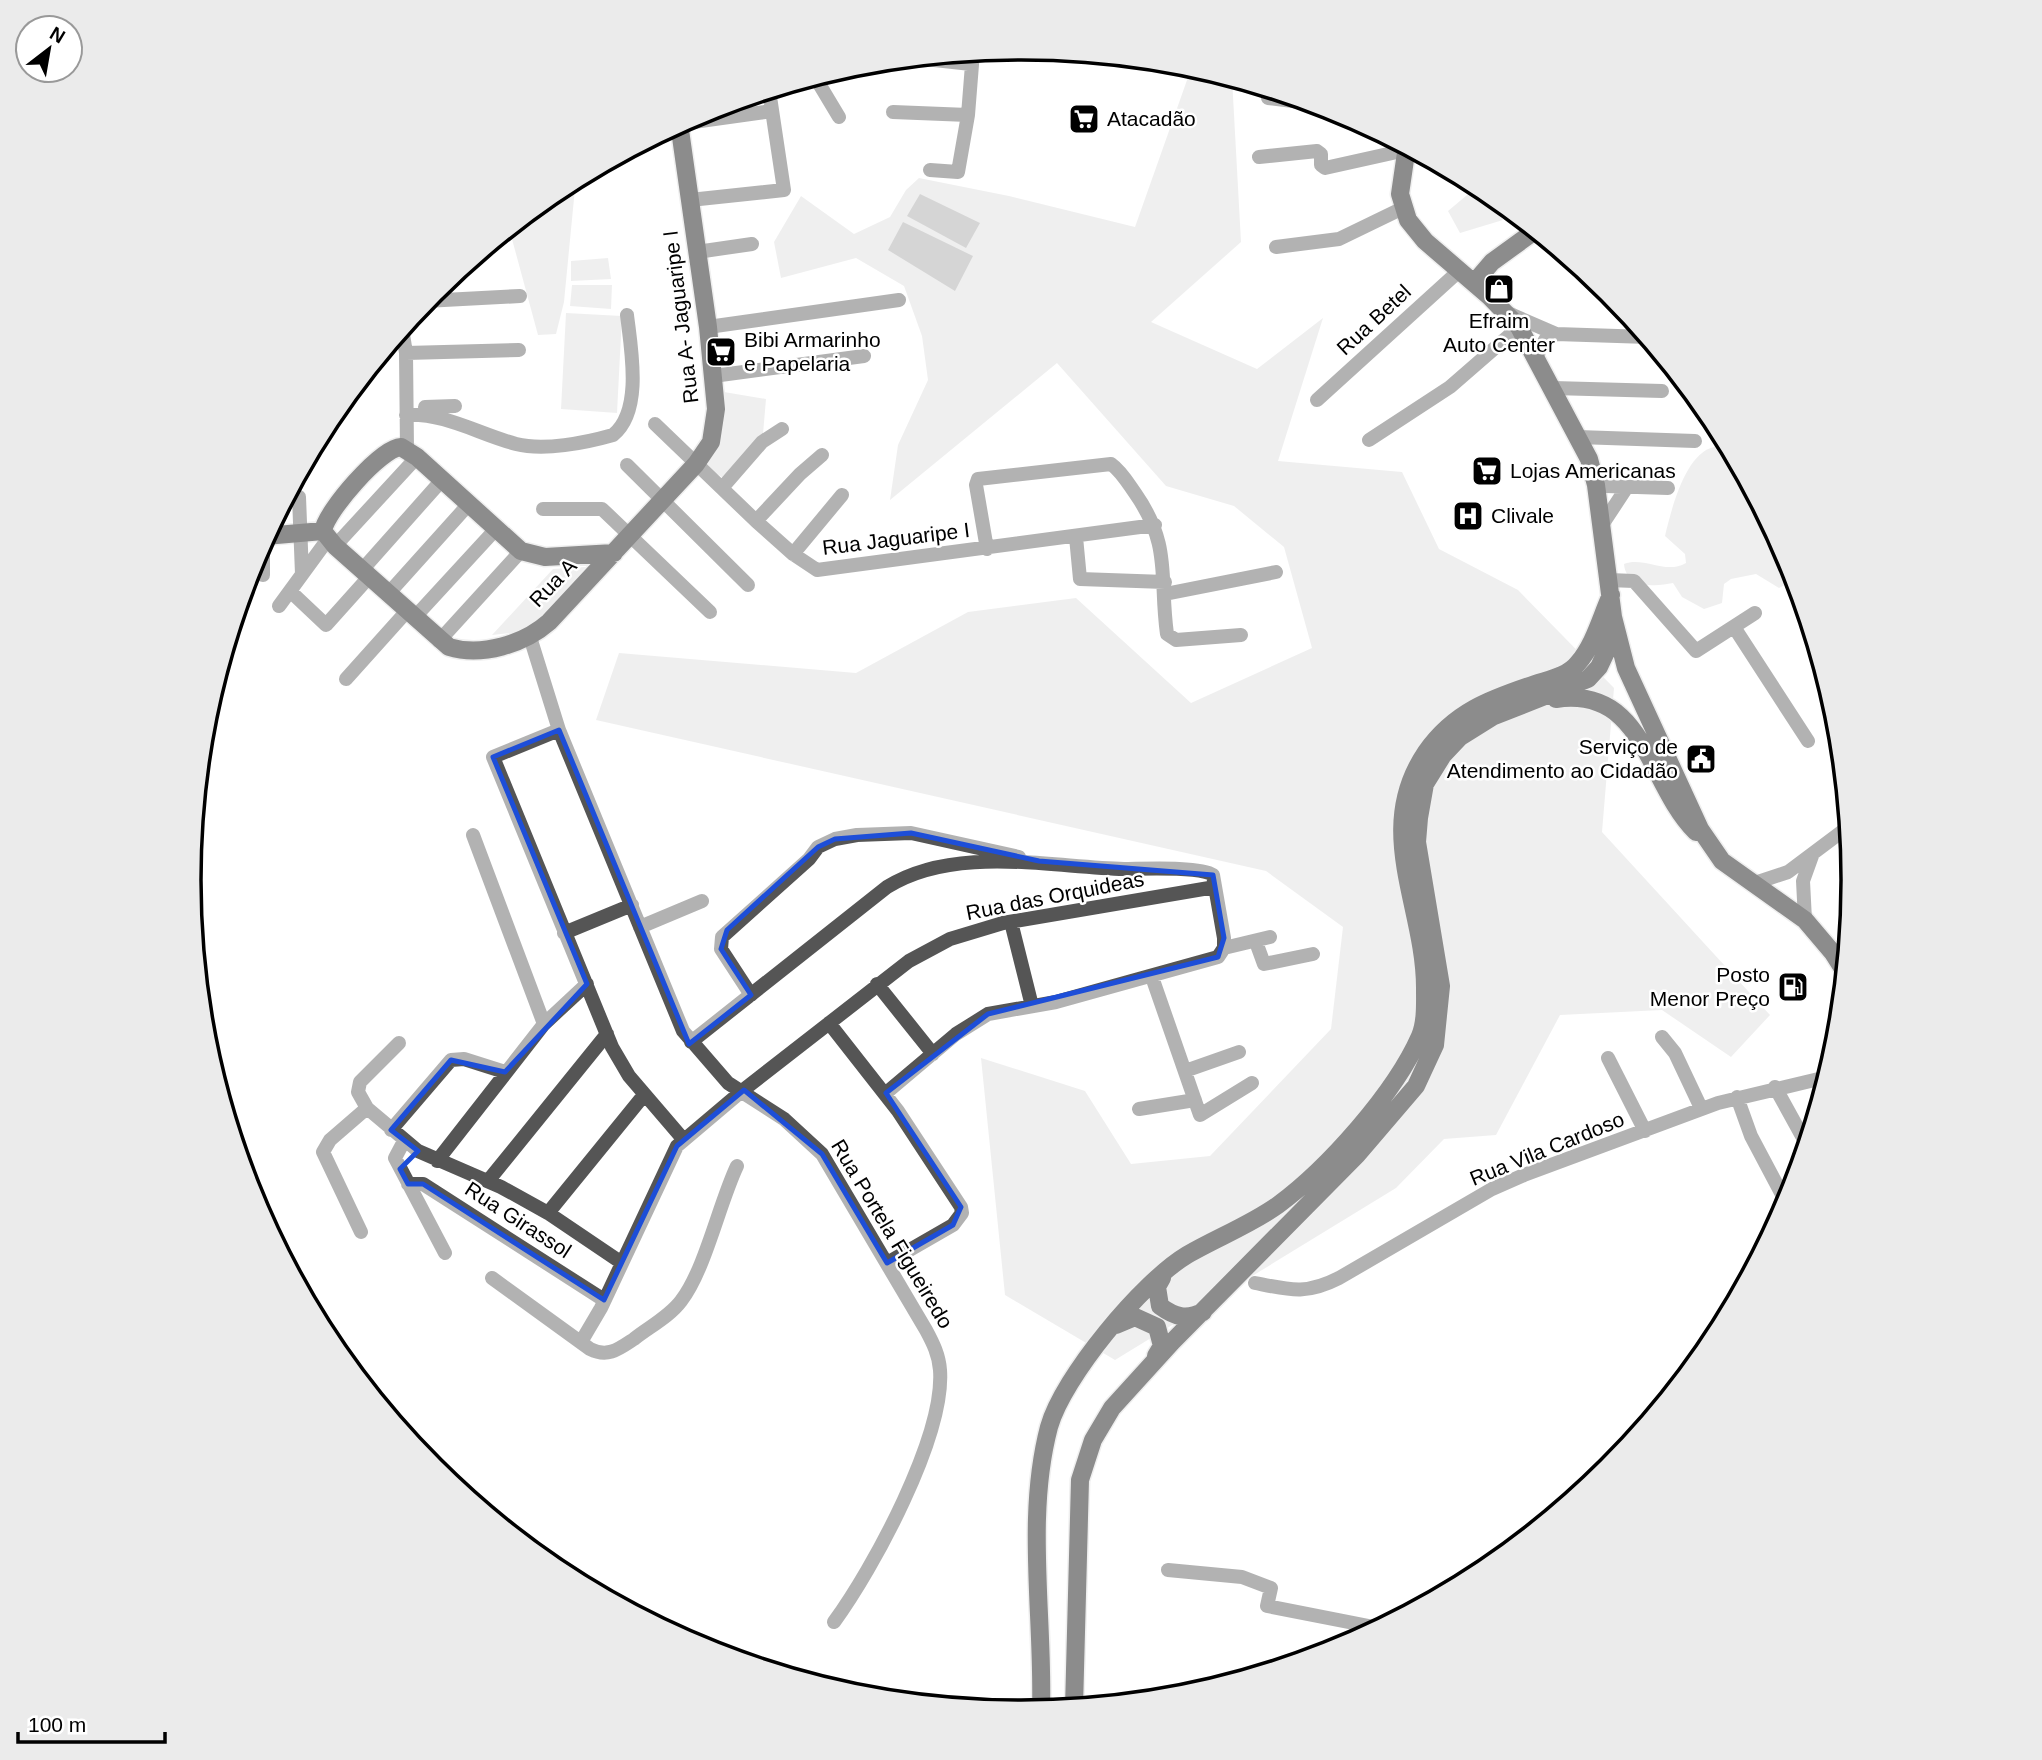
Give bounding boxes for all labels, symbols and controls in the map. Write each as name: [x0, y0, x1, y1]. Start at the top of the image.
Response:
north arrow: [14, 14, 84, 84]
text: N: [46, 22, 69, 47]
supermarket icon: Atacadão: [1067, 102, 1101, 136]
place label: Atacadão: [1107, 107, 1196, 130]
street label: Rua A- Jaguaripe I: [658, 229, 703, 405]
shop icon: Efraim Auto Center: [1482, 272, 1516, 306]
street label: Rua Betel: [1332, 280, 1415, 359]
place label: Efraim Auto Center: [1443, 309, 1555, 356]
place label: Bibi Armarinho e Papelaria: [744, 328, 881, 375]
supermarket icon: Bibi Armarinho e Papelaria: [704, 335, 738, 369]
supermarket icon: Lojas Americanas: [1470, 454, 1504, 488]
place label: Lojas Americanas: [1510, 459, 1676, 482]
hospital icon: Clivale: [1451, 499, 1485, 533]
place label: Clivale: [1491, 504, 1554, 527]
street label: Rua Jaguaripe I: [821, 518, 971, 559]
street label: Rua A: [524, 554, 581, 611]
place label: Serviço de Atendimento ao Cidadão: [1447, 735, 1678, 782]
public building icon: Serviço de Atendimento ao Cidadão: [1684, 742, 1718, 776]
street label: Rua das Orquideas: [964, 867, 1146, 924]
place label: Posto Menor Preço: [1650, 963, 1770, 1010]
fuel station icon: Posto Menor Preço: [1776, 970, 1810, 1004]
street label: Rua Vila Cardoso: [1466, 1107, 1627, 1190]
street label: Rua Portela Figueiredo: [827, 1135, 958, 1332]
street label: Rua Girassol: [461, 1177, 575, 1262]
scale bar: [18, 1700, 164, 1744]
text: 100 m: [28, 1713, 86, 1736]

